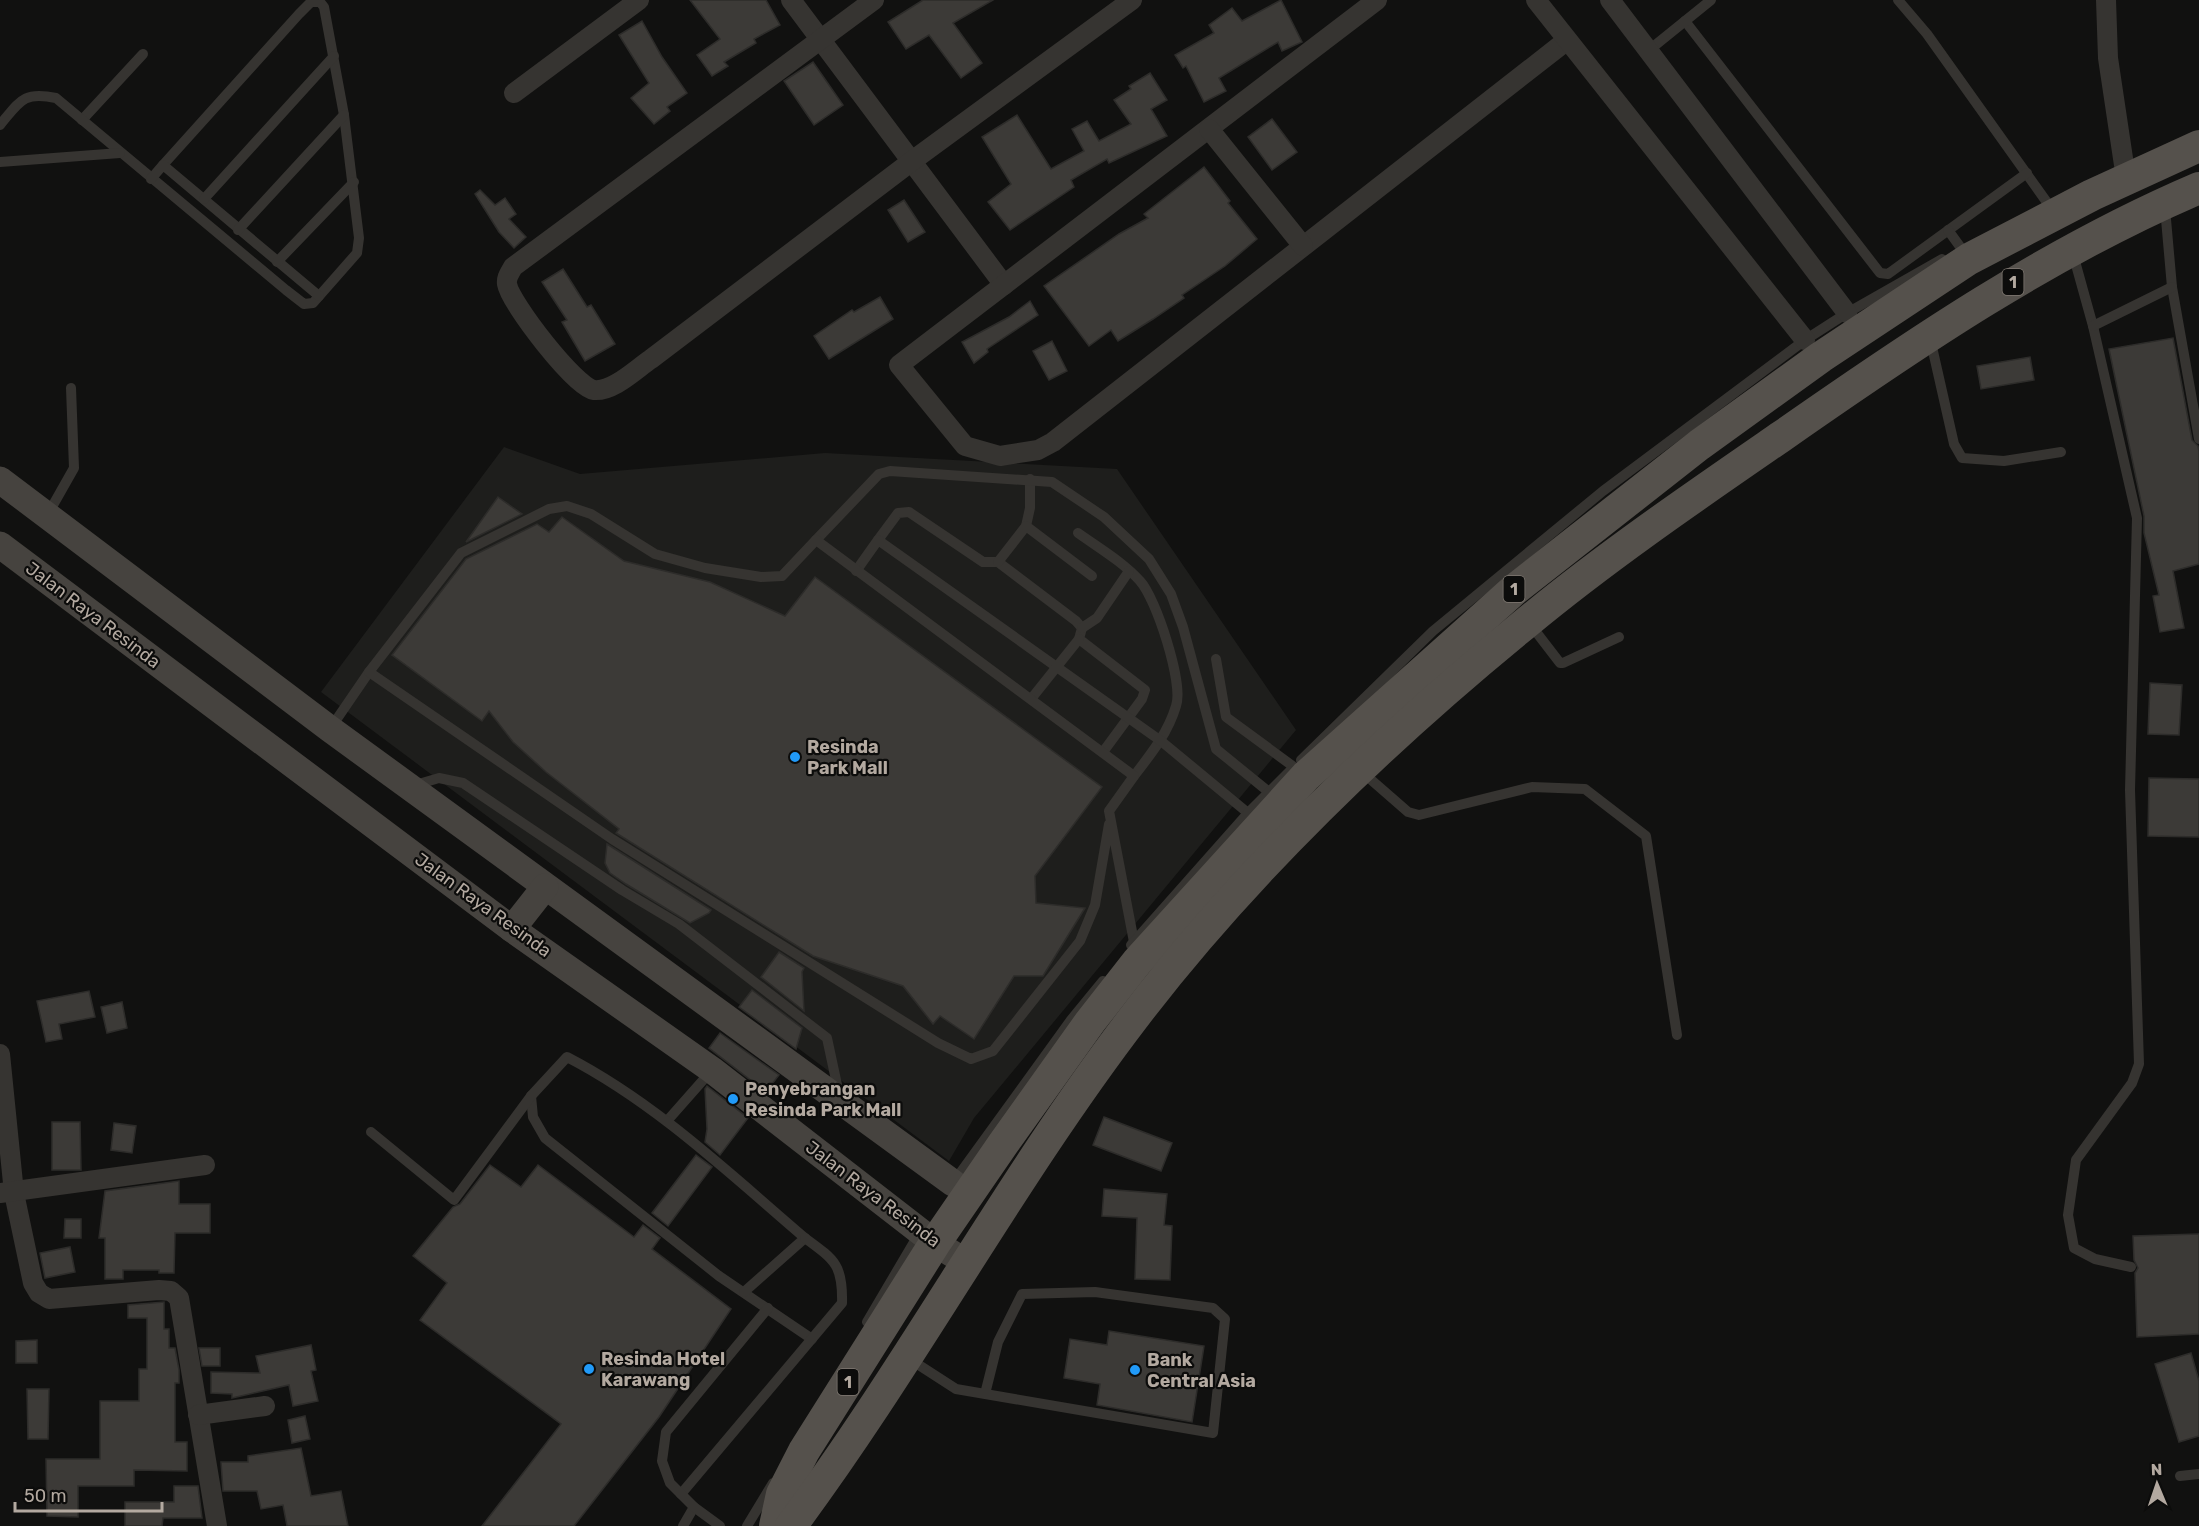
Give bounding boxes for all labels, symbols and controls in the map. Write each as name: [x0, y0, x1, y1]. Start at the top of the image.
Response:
road number: 1: [2002, 269, 2024, 295]
street label: Jalan Raya Resinda: [21, 557, 165, 673]
road number: 1: [1504, 576, 1524, 602]
place label: Resinda Park Mall: [807, 736, 888, 779]
marker: Resinda Park Mall: [788, 750, 802, 764]
street label: Jalan Raya Resinda: [411, 848, 555, 962]
place label: Penyebrangan Resinda Park Mall: [745, 1078, 901, 1121]
marker: Penyebrangan Resinda Park Mall: [726, 1092, 740, 1106]
street label: Jalan Raya Resinda: [801, 1136, 945, 1252]
place label: Resinda Hotel Karawang: [601, 1348, 725, 1391]
place label: Bank Central Asia: [1147, 1349, 1256, 1392]
marker: Resinda Hotel Karawang: [582, 1362, 596, 1376]
marker: Bank Central Asia: [1128, 1363, 1142, 1377]
road number: 1: [838, 1369, 858, 1395]
north arrow: [2127, 1454, 2187, 1514]
text: N: [2150, 1460, 2163, 1479]
scale bar: [15, 1475, 162, 1513]
text: 50 m: [24, 1485, 67, 1507]

